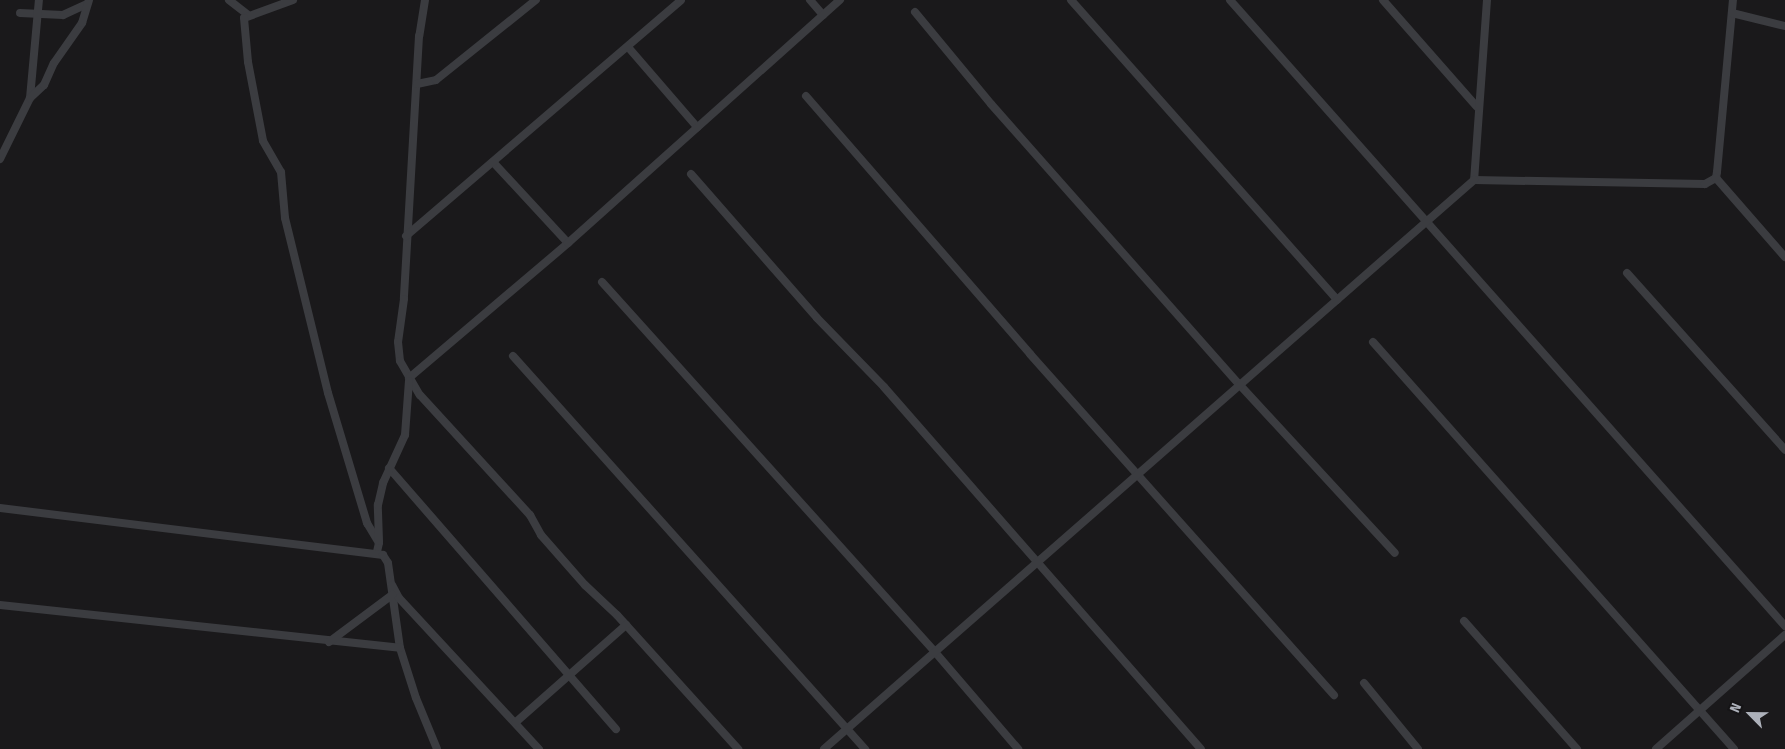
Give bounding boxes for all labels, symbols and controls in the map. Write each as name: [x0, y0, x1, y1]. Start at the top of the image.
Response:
north arrow: [1725, 689, 1775, 739]
text: N: [1726, 701, 1745, 715]

